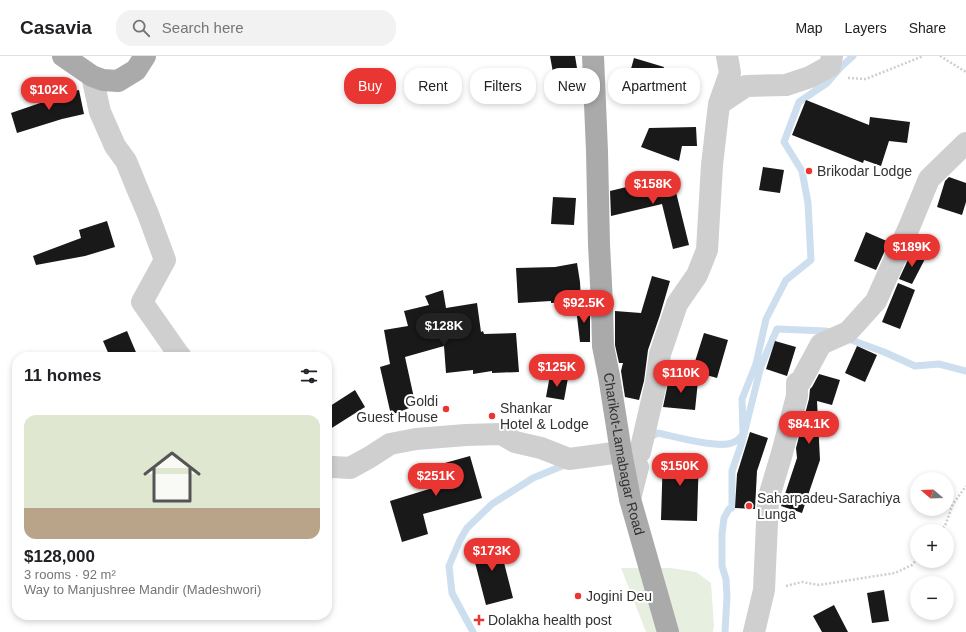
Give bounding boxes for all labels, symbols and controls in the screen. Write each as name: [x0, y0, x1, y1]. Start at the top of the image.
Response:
search box: [116, 10, 396, 46]
text: Casavia: [20, 17, 92, 38]
icon: search: [130, 17, 152, 39]
text: Search here: [162, 19, 244, 36]
text: Map: [795, 20, 823, 36]
text: Layers: [845, 20, 887, 36]
text: Share: [909, 20, 946, 36]
chip: Buy: [344, 68, 396, 104]
chip: Rent: [404, 68, 462, 104]
chip: Filters: [470, 68, 536, 104]
chip: New: [544, 68, 600, 104]
chip: Apartment: [608, 68, 700, 104]
pin: $102K: [21, 77, 77, 111]
text: $102K: [30, 82, 68, 97]
place label: Brikodar Lodge: [817, 163, 912, 179]
marker: Brikodar Lodge: [804, 166, 814, 176]
pin: $158K: [625, 171, 681, 205]
text: $158K: [634, 176, 672, 191]
pin: $189K: [884, 234, 940, 268]
text: $189K: [893, 239, 931, 254]
pin: $92.5K: [551, 290, 617, 324]
text: $92.5K: [563, 295, 605, 310]
pin: $128K: [416, 313, 472, 347]
text: $128K: [425, 318, 463, 333]
pin: $125K: [529, 354, 585, 388]
text: $125K: [538, 359, 576, 374]
pin: $110K: [653, 360, 709, 394]
icon: filters: [298, 365, 320, 387]
text: $110K: [662, 365, 700, 380]
text: 11 homes: [24, 366, 102, 385]
street label: Charikot-Lamabagar Road: [601, 371, 648, 537]
place label: Goldi Guest House: [356, 393, 438, 425]
place label: Shankar Hotel & Lodge: [500, 400, 589, 432]
marker: Goldi Guest House: [441, 404, 451, 414]
marker: Shankar Hotel & Lodge: [487, 411, 497, 421]
pin: $84.1K: [776, 411, 842, 445]
text: $84.1K: [788, 416, 830, 431]
icon: home: [136, 441, 208, 513]
pin: $150K: [652, 453, 708, 487]
text: $150K: [661, 458, 699, 473]
pin: $251K: [408, 463, 464, 497]
text: $251K: [417, 468, 455, 483]
north arrow: [910, 472, 954, 516]
map controls: [910, 472, 954, 620]
place label: Saharpadeu-Sarachiya Lunga: [757, 490, 900, 522]
marker: Saharpadeu-Sarachiya Lunga: [744, 501, 754, 511]
button: +: [910, 524, 954, 568]
pin: $173K: [464, 538, 520, 572]
text: $173K: [473, 543, 511, 558]
text: $128,000: [24, 547, 95, 566]
text: 3 rooms · 92 m²: [24, 567, 116, 582]
button: −: [910, 576, 954, 620]
text: Way to Manjushree Mandir (Madeshwori): [24, 582, 261, 597]
place label: Jogini Deu: [586, 588, 652, 604]
marker: Jogini Deu: [573, 591, 583, 601]
place label: Dolakha health post: [488, 612, 612, 628]
marker: Dolakha health post: [473, 614, 485, 626]

